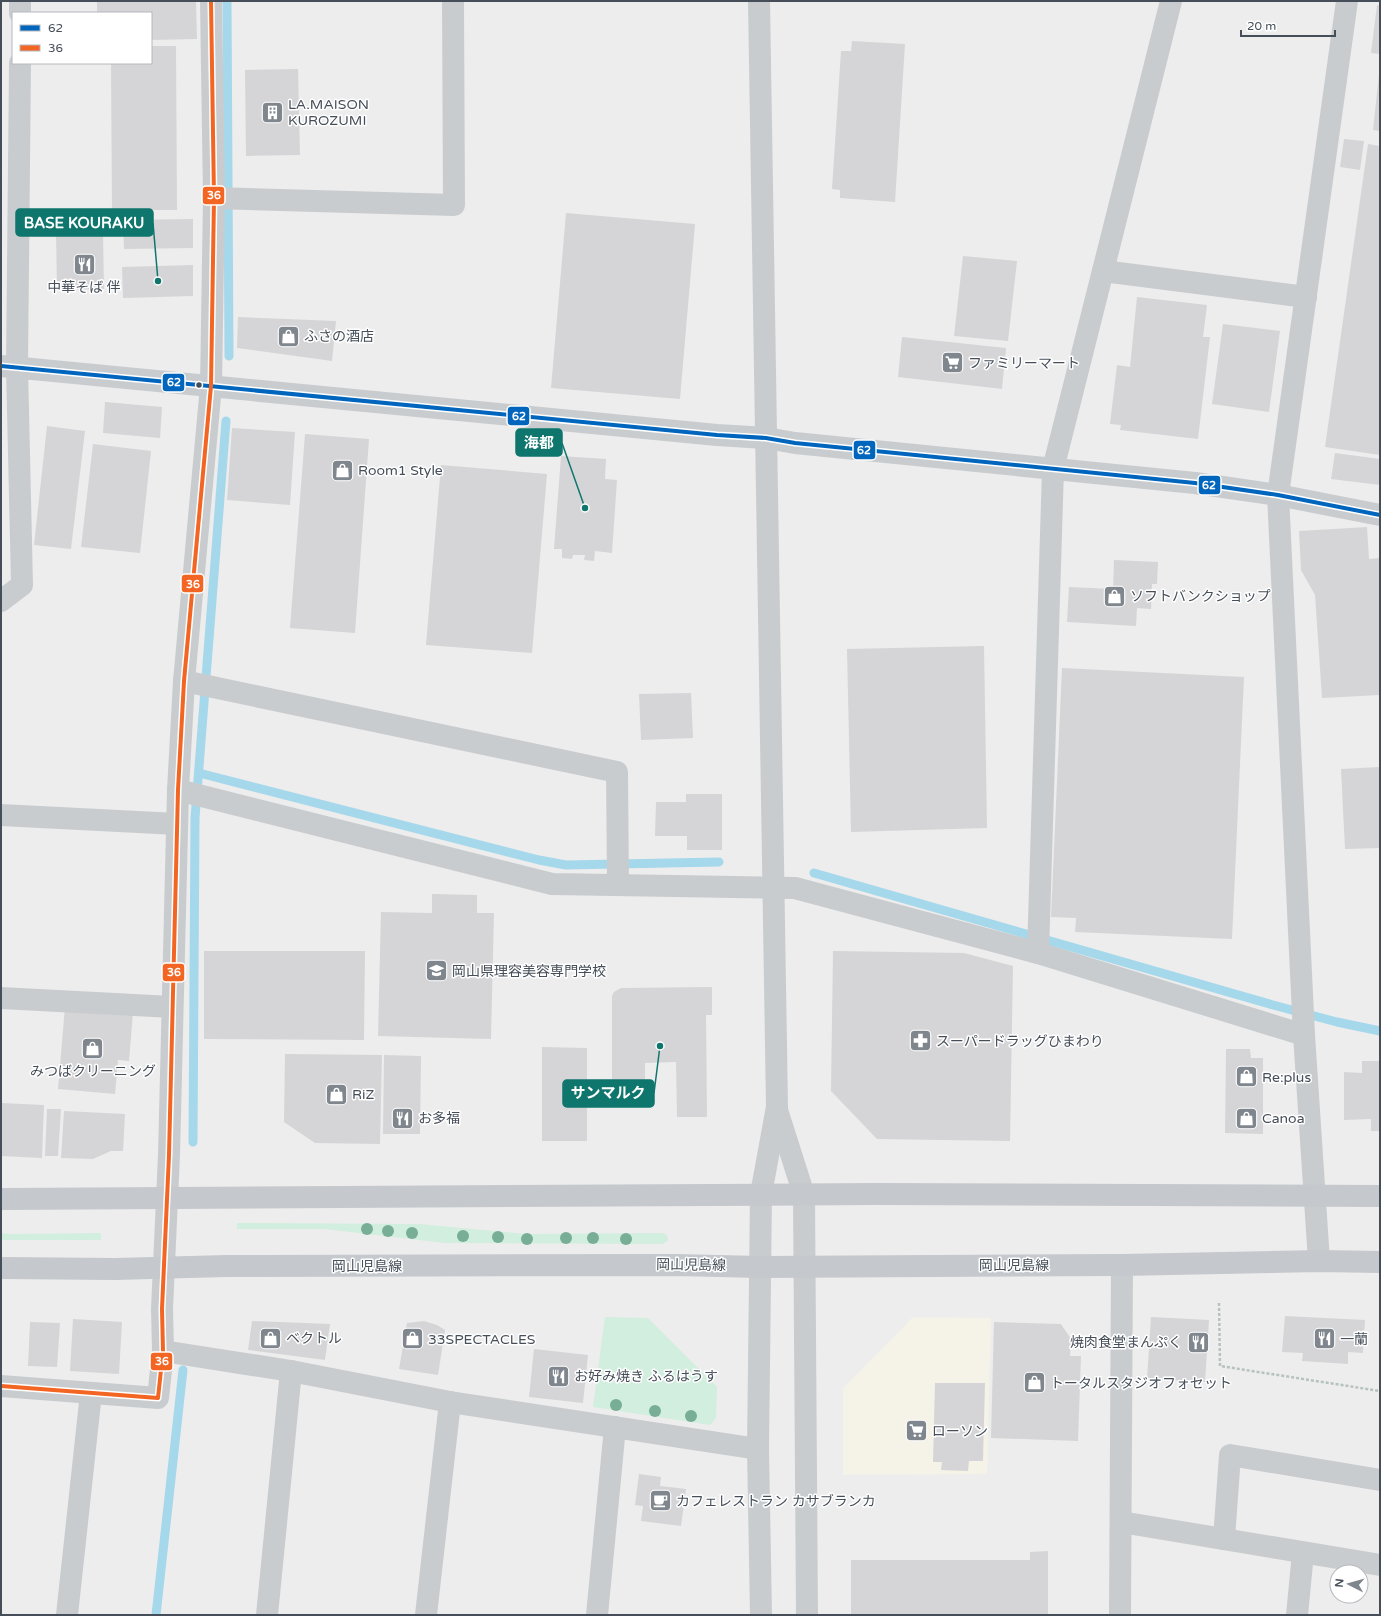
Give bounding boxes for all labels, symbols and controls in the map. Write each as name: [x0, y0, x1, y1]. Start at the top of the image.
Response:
legend: [12, 12, 152, 64]
scale bar: [1241, 12, 1335, 38]
text: 20 m: [1247, 19, 1276, 33]
text: 62: [48, 21, 63, 35]
text: 36: [48, 41, 63, 55]
place label: LA.MAISON KUROZUMI: [288, 96, 369, 129]
building icon: LA.MAISON KUROZUMI: [259, 99, 285, 125]
line badge: 36: [202, 186, 225, 205]
text: 36: [207, 189, 221, 202]
callout: BASE KOURAKU: [16, 209, 153, 236]
text: BASE KOURAKU: [24, 214, 144, 232]
restaurant icon: 中華そば 伴: [71, 252, 97, 278]
place label: 中華そば 伴: [47, 279, 121, 296]
shop icon: ふさの酒店: [276, 323, 302, 349]
place label: ふさの酒店: [304, 328, 374, 345]
supermarket icon: ファミリーマート: [939, 350, 965, 376]
place label: ファミリーマート: [968, 355, 1080, 372]
line badge: 62: [162, 373, 185, 392]
text: 62: [167, 376, 181, 389]
unlabelled marker: [194, 380, 204, 390]
line badge: 62: [507, 406, 530, 426]
text: 62: [512, 410, 526, 423]
callout: 海都: [516, 429, 562, 456]
text: 海都: [524, 434, 554, 452]
line badge: 62: [853, 440, 876, 460]
text: 62: [857, 444, 871, 457]
shop icon: Room1 Style: [330, 457, 356, 483]
place label: Room1 Style: [358, 462, 443, 479]
line badge: 62: [1198, 475, 1221, 495]
text: 62: [1202, 479, 1216, 492]
line badge: 36: [181, 574, 204, 593]
text: 36: [186, 578, 200, 591]
shop icon: ソフトバンクショップ: [1102, 583, 1128, 609]
place label: ソフトバンクショップ: [1130, 588, 1271, 605]
school or university icon: 岡山県理容美容専門学校: [424, 958, 450, 984]
line badge: 36: [162, 963, 185, 982]
place label: 岡山県理容美容専門学校: [452, 963, 606, 980]
text: 36: [167, 966, 181, 979]
pharmacy icon: スーパードラッグひまわり: [907, 1028, 933, 1054]
place label: スーパードラッグひまわり: [936, 1033, 1104, 1050]
shop icon: みつばクリーニング: [80, 1036, 106, 1062]
place label: みつばクリーニング: [30, 1063, 156, 1080]
shop icon: Re:plus: [1234, 1064, 1260, 1090]
place label: Re:plus: [1262, 1069, 1311, 1086]
callout: サンマルク: [563, 1080, 654, 1107]
shop icon: RiZ: [323, 1081, 349, 1107]
text: サンマルク: [570, 1084, 646, 1102]
place label: RiZ: [352, 1086, 374, 1103]
restaurant icon: お多福: [389, 1105, 415, 1131]
shop icon: Canoa: [1233, 1105, 1259, 1131]
place label: お多福: [418, 1110, 460, 1127]
place label: Canoa: [1262, 1110, 1305, 1127]
street label: 岡山児島線: [656, 1256, 726, 1274]
street label: 岡山児島線: [979, 1257, 1049, 1274]
street label: 岡山児島線: [332, 1258, 402, 1275]
shop icon: ベクトル: [257, 1325, 283, 1351]
shop icon: 33SPECTACLES: [399, 1326, 425, 1352]
restaurant icon: 一蘭: [1311, 1326, 1337, 1352]
restaurant icon: 焼肉食堂まんぷく: [1185, 1329, 1211, 1355]
place label: ベクトル: [286, 1330, 342, 1347]
place label: 33SPECTACLES: [428, 1331, 536, 1348]
place label: 一蘭: [1340, 1331, 1368, 1348]
place label: 焼肉食堂まんぷく: [1070, 1334, 1182, 1351]
line badge: 36: [150, 1352, 173, 1371]
text: 36: [155, 1355, 169, 1368]
restaurant icon: お好み焼き ふるはうす: [546, 1363, 572, 1389]
place label: お好み焼き ふるはうす: [574, 1368, 718, 1385]
shop icon: トータルスタジオフォセット: [1021, 1370, 1047, 1396]
place label: トータルスタジオフォセット: [1050, 1375, 1232, 1392]
supermarket icon: ローソン: [903, 1418, 929, 1444]
place label: ローソン: [932, 1423, 988, 1440]
cafe icon: カフェレストラン カサブランカ: [647, 1488, 673, 1514]
place label: カフェレストラン カサブランカ: [676, 1493, 876, 1510]
north arrow: [1329, 1564, 1369, 1604]
text: N: [1333, 1578, 1346, 1588]

